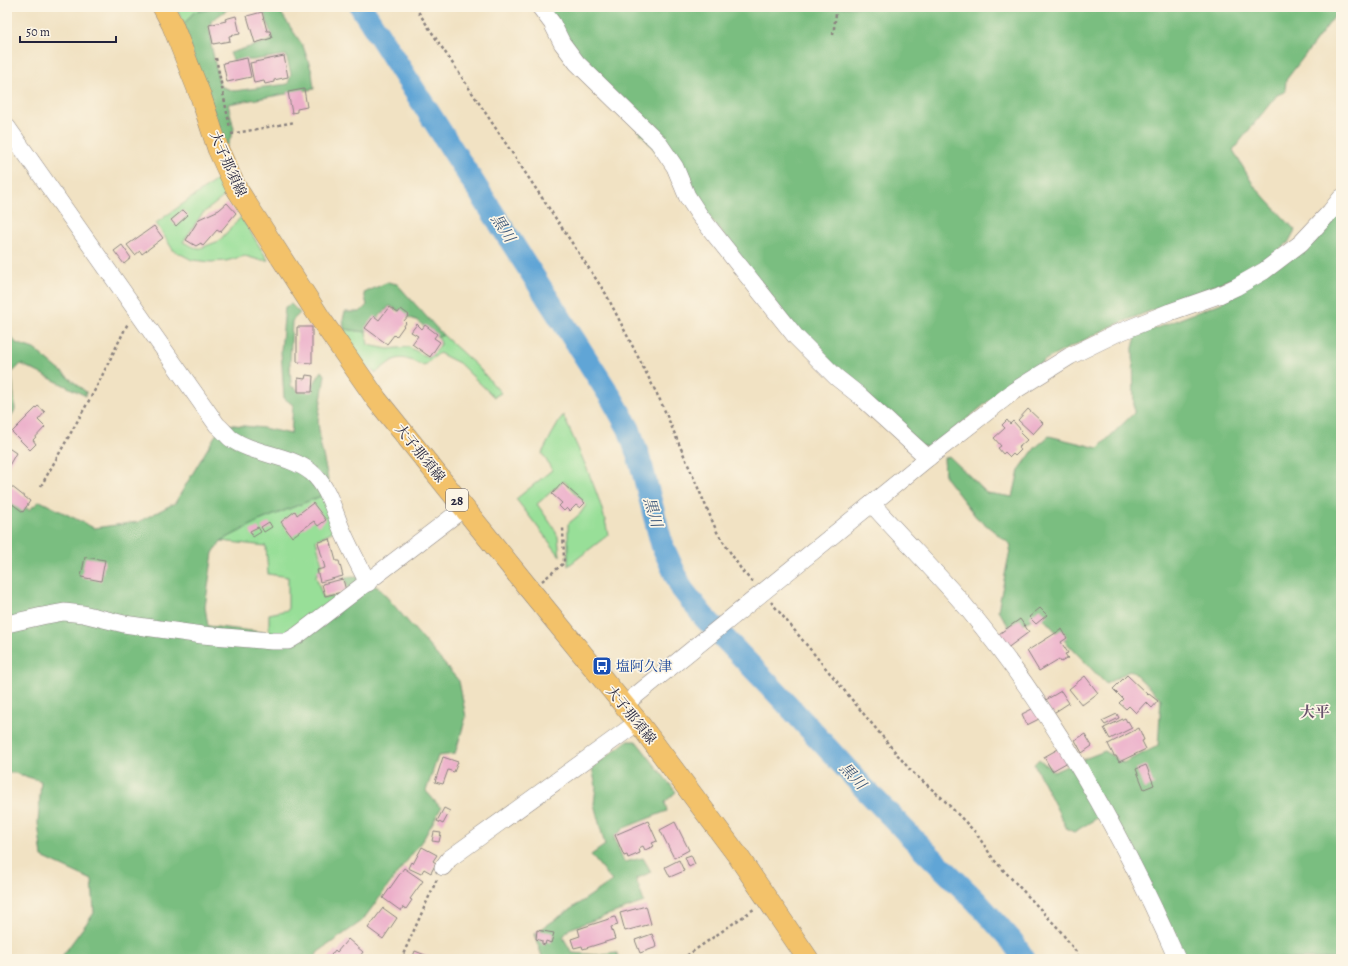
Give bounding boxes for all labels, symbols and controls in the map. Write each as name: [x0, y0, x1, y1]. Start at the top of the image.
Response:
scale bar: [20, 18, 116, 44]
text: 50 m: [26, 24, 50, 40]
street label: 大子那須線: [205, 128, 251, 200]
water label: 黒川: [486, 210, 521, 248]
street label: 大子那須線: [391, 420, 449, 486]
road number: 28: [446, 489, 468, 511]
water label: 黒川: [639, 495, 667, 531]
bus stop icon: 塩阿久津: [591, 655, 613, 677]
place label: 塩阿久津: [616, 657, 672, 676]
street label: 大子那須線: [602, 682, 660, 748]
district label: 大平: [1300, 702, 1330, 722]
water label: 黒川: [835, 758, 872, 795]

